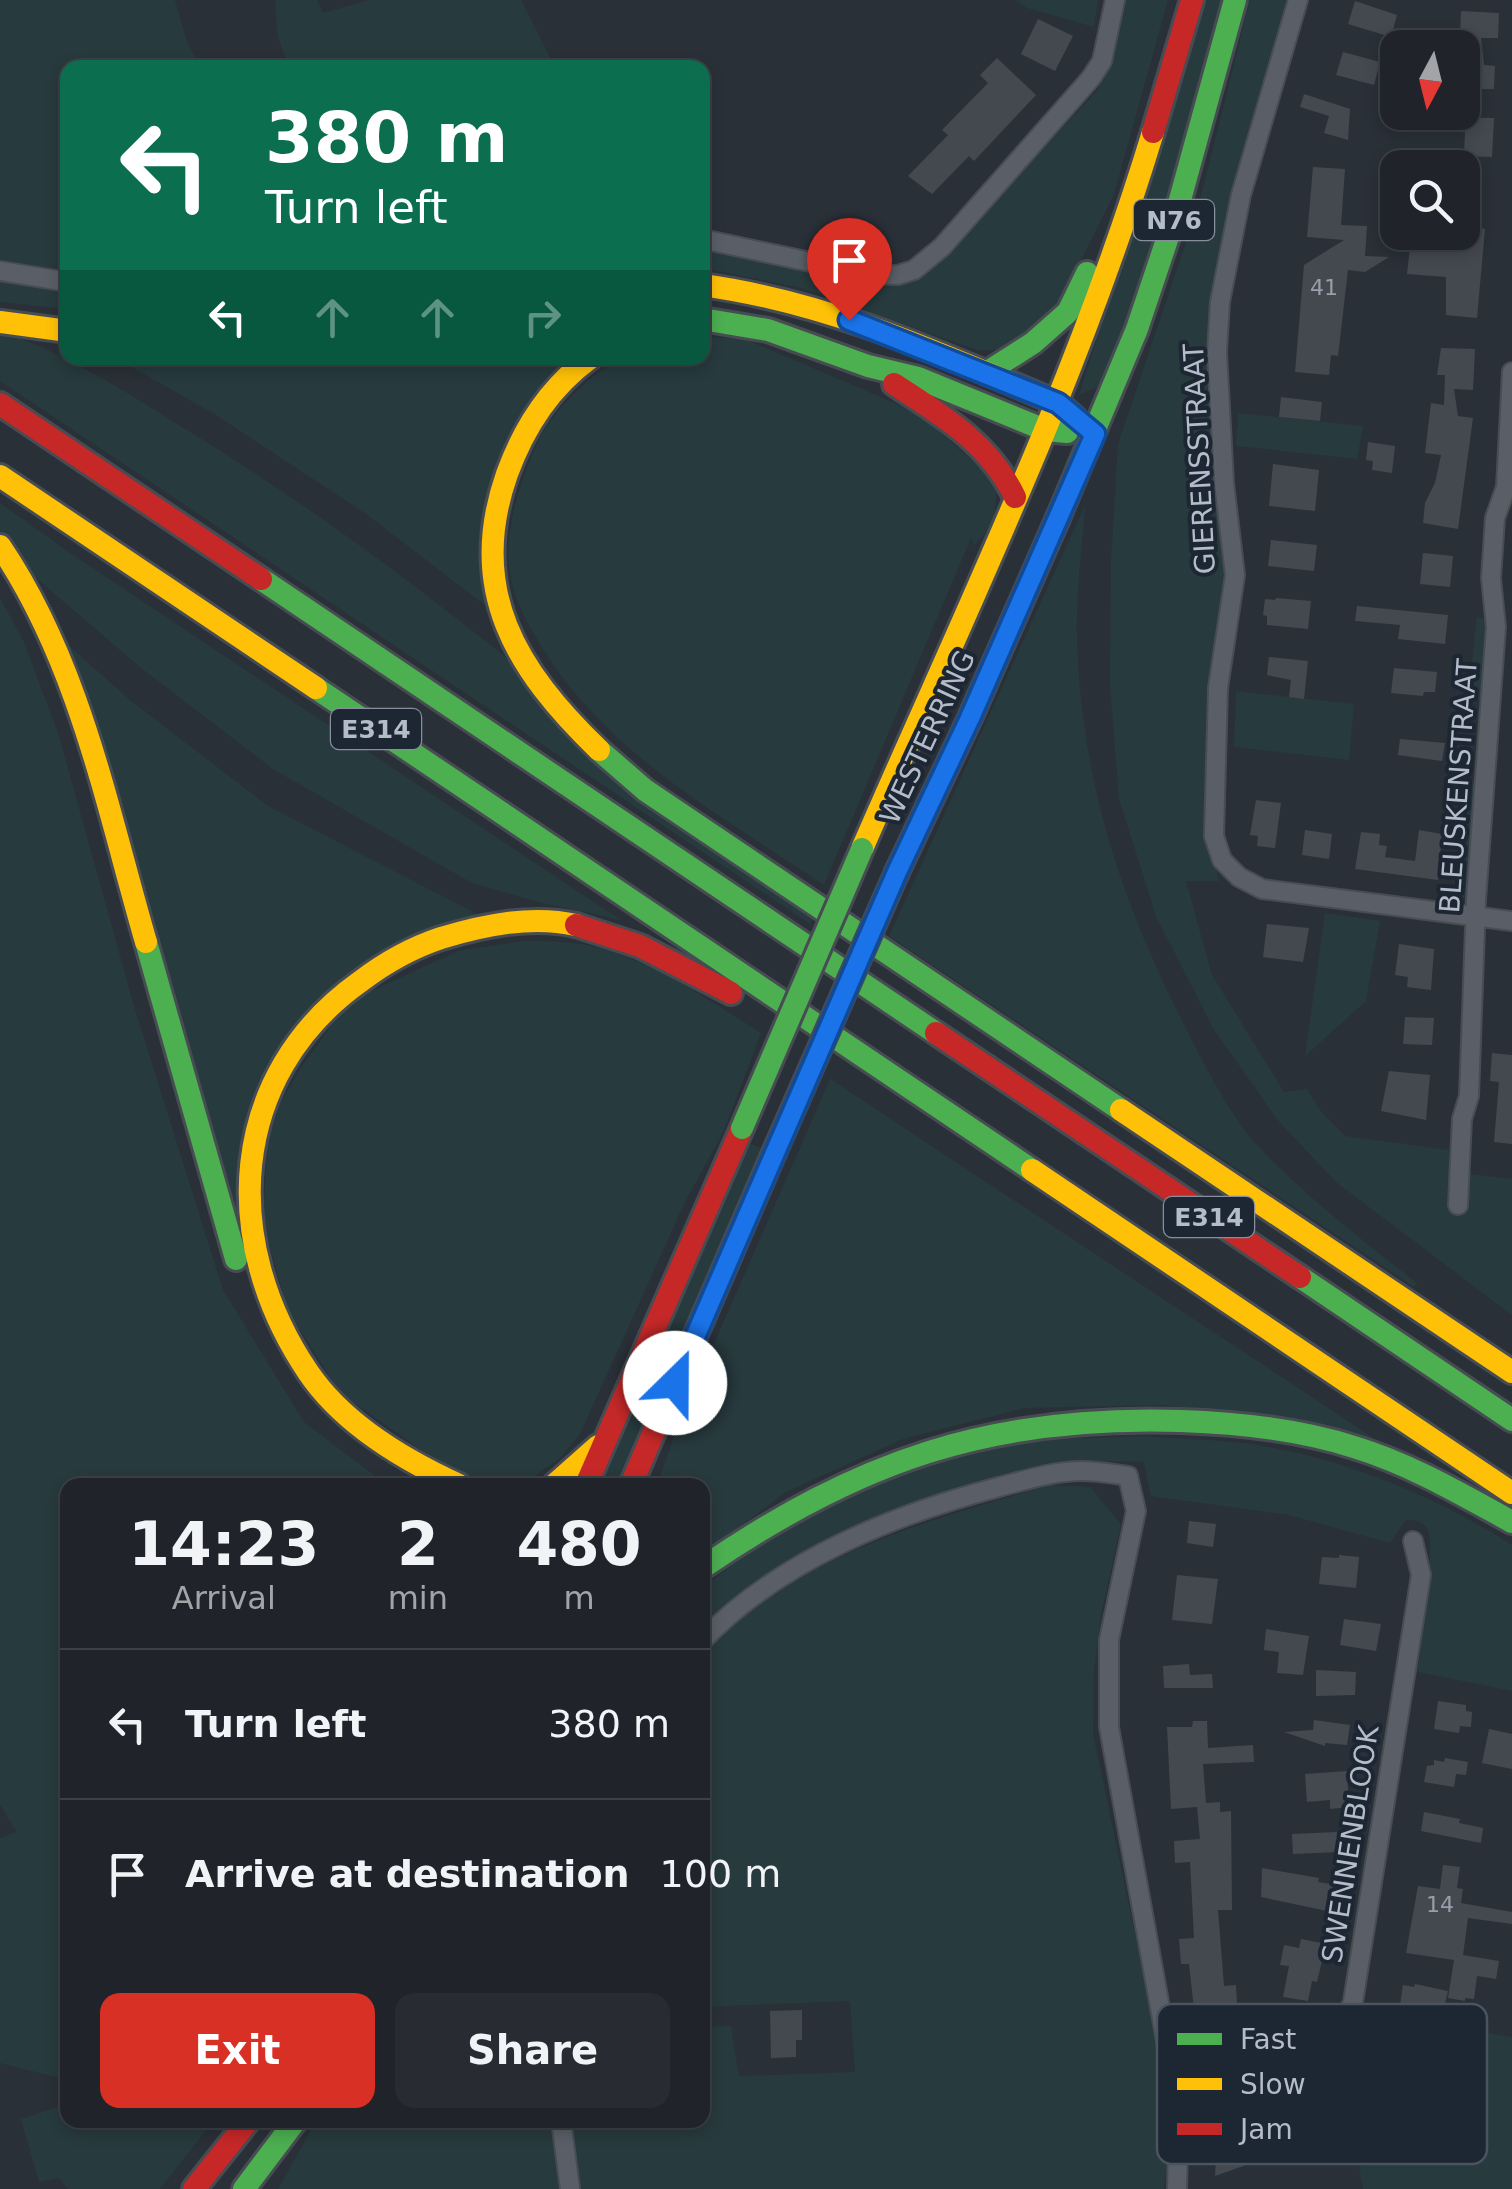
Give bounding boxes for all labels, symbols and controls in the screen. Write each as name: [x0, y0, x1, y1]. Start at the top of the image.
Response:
north arrow: [1380, 30, 1480, 130]
map controls: [1380, 30, 1480, 250]
text: 380 m: [265, 97, 508, 179]
icon: left: [100, 100, 230, 230]
button: search: [1380, 150, 1480, 250]
text: Turn left: [265, 181, 448, 234]
road number: N76: [1134, 200, 1214, 240]
pin: [807, 218, 892, 321]
icon: arrive: [822, 233, 877, 288]
house number: 41: [1310, 275, 1338, 300]
icon: left: [200, 290, 255, 345]
icon: ahead: [305, 290, 360, 345]
icon: ahead: [410, 290, 465, 345]
icon: right: [515, 290, 570, 345]
street label: GIERENSSTRAAT: [1177, 342, 1222, 575]
street label: WESTERRING: [873, 645, 982, 829]
street label: BLEUSKENSTRAAT: [1433, 657, 1484, 914]
road number: E314: [331, 709, 421, 749]
road number: E314: [1164, 1197, 1254, 1237]
position arrow: [623, 1331, 727, 1435]
text: 14:23: [128, 1509, 319, 1579]
text: 2: [397, 1509, 439, 1579]
text: 480: [516, 1509, 642, 1579]
text: Arrival: [172, 1579, 276, 1617]
text: min: [388, 1579, 448, 1617]
text: m: [563, 1579, 595, 1617]
icon: left: [100, 1697, 155, 1752]
text: Turn left: [185, 1702, 366, 1746]
text: 380 m: [548, 1702, 670, 1746]
street label: SWENNENBLOOK: [1315, 1722, 1386, 1965]
icon: arrive: [100, 1847, 155, 1902]
text: Arrive at destination: [185, 1852, 630, 1896]
text: 100 m: [660, 1852, 781, 1896]
house number: 14: [1426, 1892, 1454, 1917]
button: Exit: [100, 1993, 375, 2108]
button: Share: [395, 1993, 670, 2108]
legend: [1157, 2004, 1487, 2164]
text: Fast: [1240, 2023, 1296, 2056]
text: Slow: [1240, 2068, 1306, 2101]
text: Jam: [1238, 2113, 1293, 2146]

